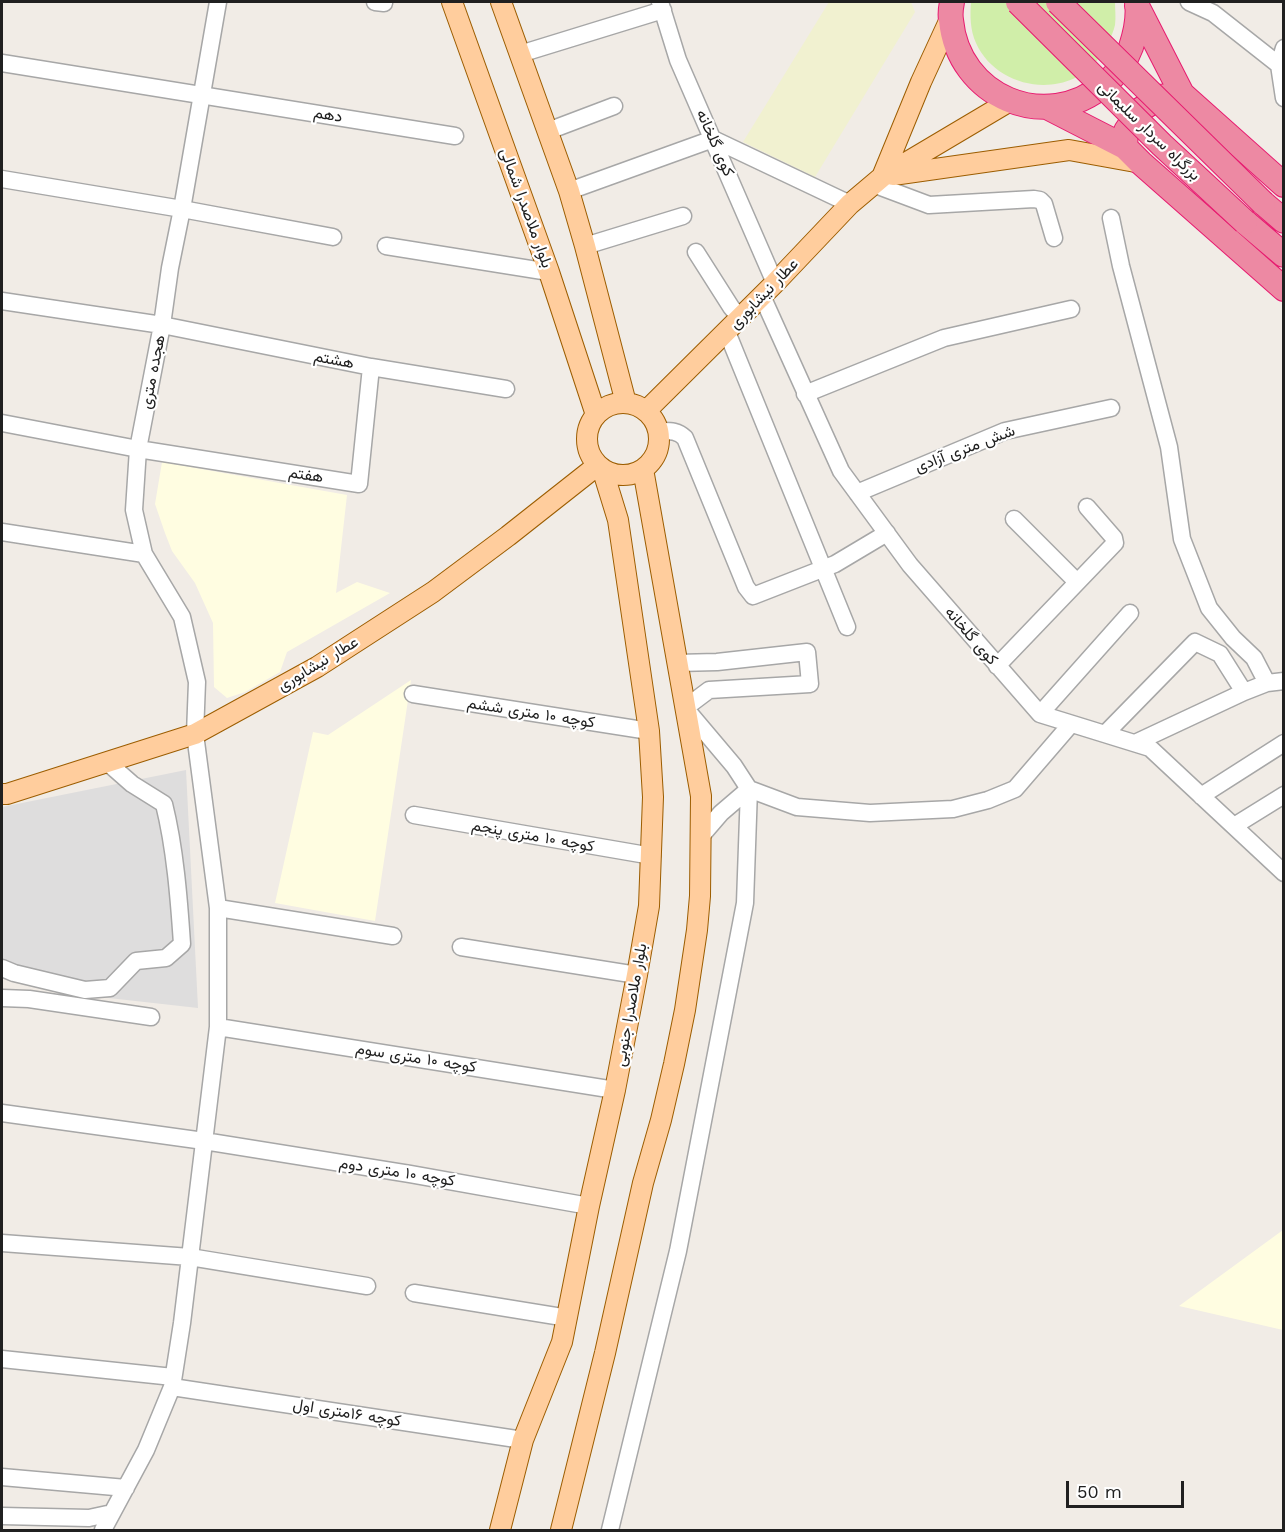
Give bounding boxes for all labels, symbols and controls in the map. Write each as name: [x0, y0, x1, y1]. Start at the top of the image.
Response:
street label: بزرگراه سردار سلیمانی: [1094, 77, 1204, 185]
street label: دهم: [312, 103, 344, 127]
street label: کوی گلخانه: [692, 107, 738, 179]
street label: بلوار ملاصدرا شمالی: [495, 145, 557, 271]
street label: عطار نیشابوری: [726, 255, 802, 333]
street label: هجده متری: [136, 333, 170, 411]
street label: هشتم: [312, 347, 356, 373]
street label: شش متری آزادی: [912, 421, 1018, 477]
street label: هفتم: [287, 463, 325, 487]
street label: کوی گلخانه: [940, 603, 1002, 669]
street label: عطار نیشابوری: [274, 632, 362, 696]
street label: کوچه ۱۰ متری ششم: [466, 693, 596, 733]
street label: کوچه ۱۰ متری پنجم: [470, 816, 596, 856]
street label: بلوار ملاصدرا جنوبی: [611, 942, 651, 1068]
street label: کوچه ۱۰ متری سوم: [354, 1039, 478, 1077]
street label: کوچه ۱۰ متری دوم: [338, 1153, 456, 1191]
street label: کوچه ۱۶متری اول: [292, 1395, 402, 1431]
scale bar: [1069, 1469, 1188, 1507]
text: 50 m: [1077, 1481, 1122, 1502]

